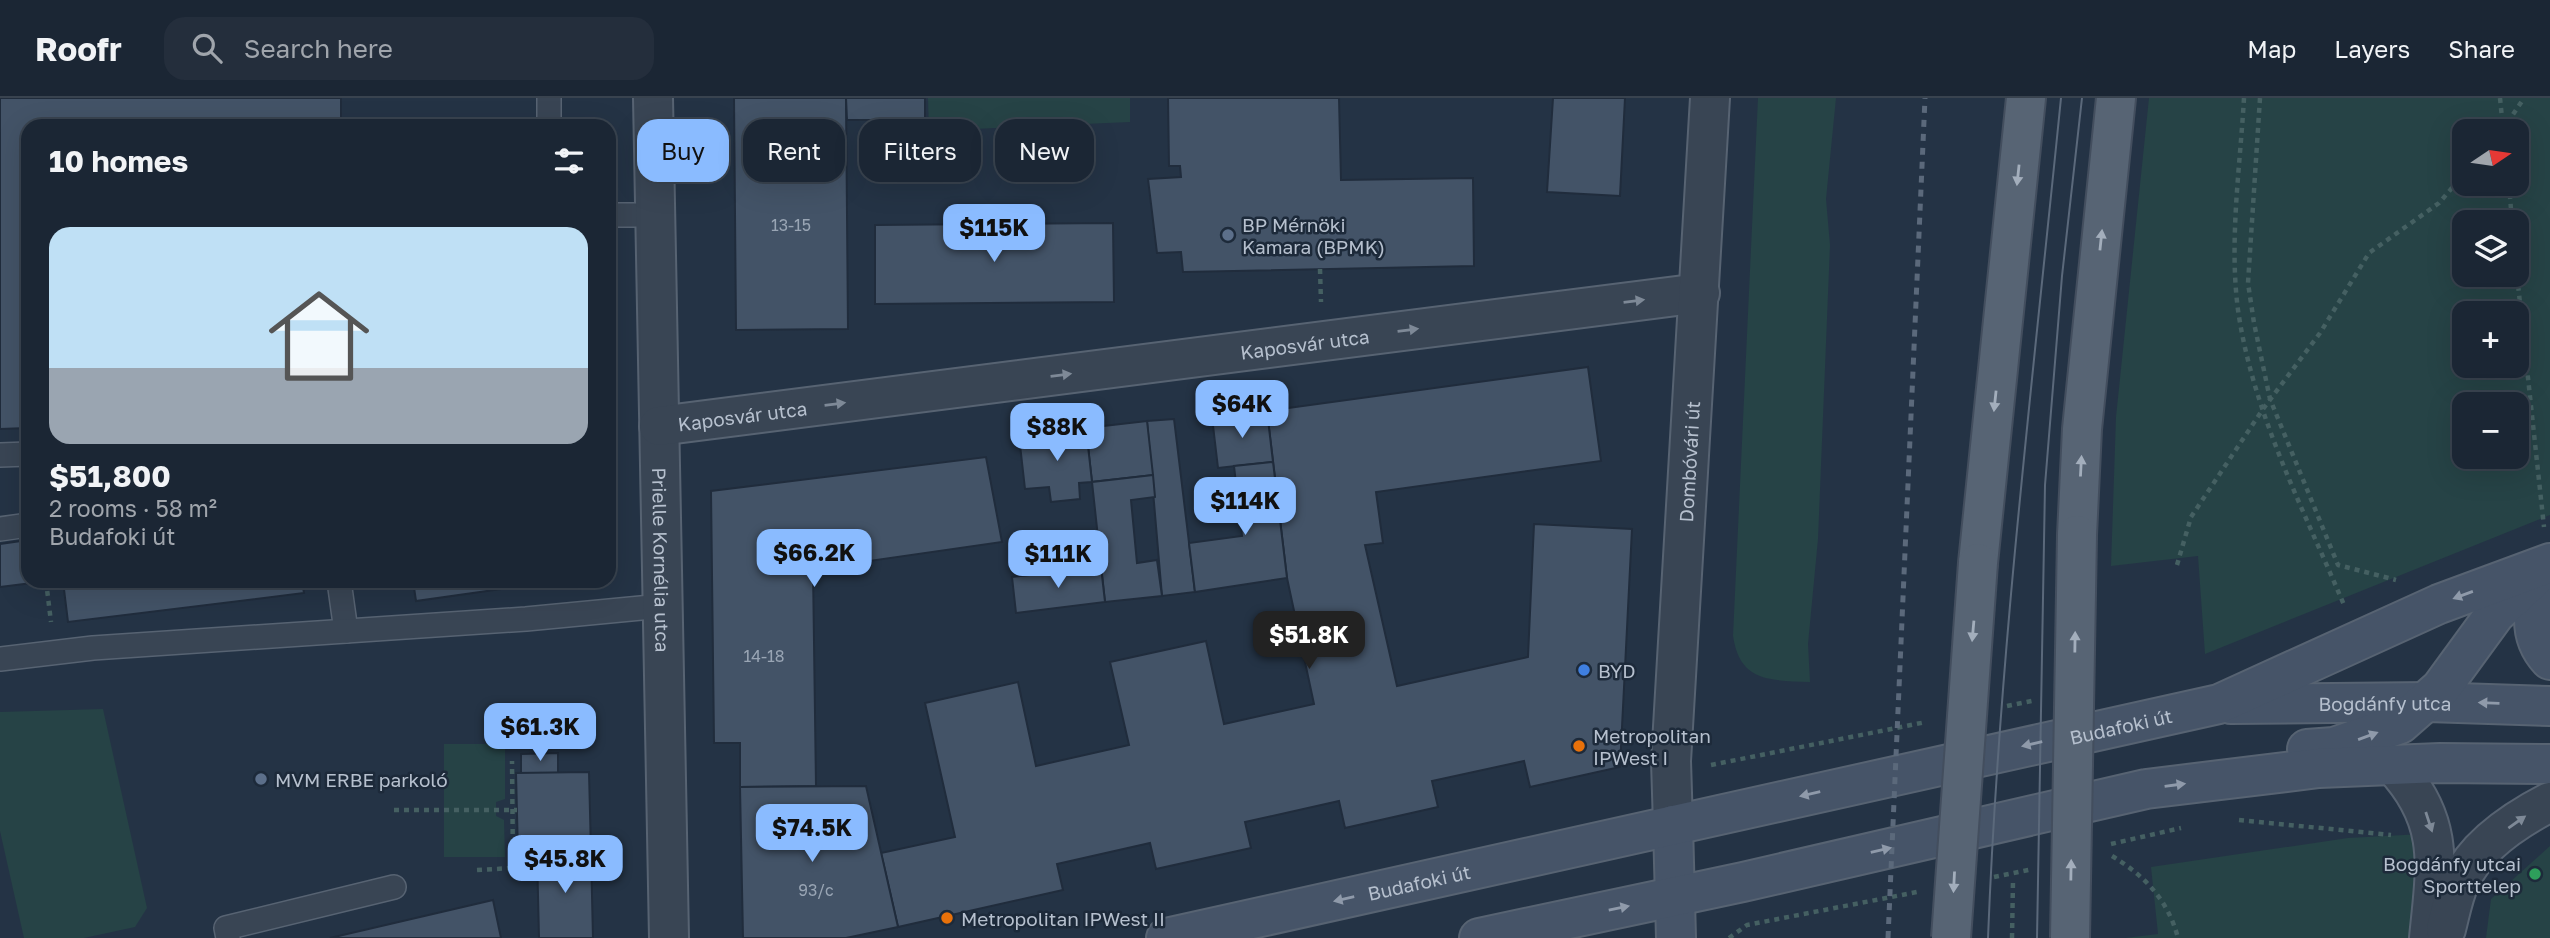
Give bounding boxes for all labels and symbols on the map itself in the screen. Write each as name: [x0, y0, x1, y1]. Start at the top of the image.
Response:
north arrow: [2452, 119, 2529, 196]
one-way arrow: [2012, 164, 2023, 186]
pin: $115K: [945, 204, 1043, 264]
place label: BP Mérnöki Kamara (BPMK): [1242, 213, 1385, 258]
house number: 13-15: [771, 215, 811, 235]
marker: BP Mérnöki Kamara (BPMK): [1220, 227, 1236, 243]
one-way arrow: [2096, 229, 2107, 251]
one-way arrow: [1623, 296, 1645, 307]
street label: Kaposvár utca: [1239, 324, 1371, 363]
one-way arrow: [1397, 325, 1419, 336]
one-way arrow: [1050, 369, 1072, 380]
pin: $64K: [1201, 380, 1283, 440]
one-way arrow: [1989, 390, 2000, 412]
street label: Kaposvár utca: [676, 396, 808, 435]
one-way arrow: [824, 398, 846, 409]
street label: Dombóvári út: [1674, 400, 1704, 523]
pin: $88K: [1016, 404, 1098, 463]
one-way arrow: [2075, 455, 2086, 477]
street label: Prielle Kornélia utca: [649, 467, 675, 653]
pin: $114K: [1196, 478, 1294, 537]
pin: $66.2K: [757, 530, 871, 589]
pin: $111K: [1009, 531, 1107, 590]
one-way arrow: [2452, 590, 2473, 601]
pin: $51.8K: [1252, 612, 1366, 671]
one-way arrow: [1967, 620, 1978, 642]
one-way arrow: [2070, 631, 2081, 653]
house number: 14-18: [743, 646, 785, 666]
place label: BYD: [1598, 659, 1635, 682]
marker: BYD: [1576, 662, 1592, 678]
street label: Bogdánfy utca: [2318, 690, 2452, 715]
one-way arrow: [2478, 697, 2500, 708]
street label: Budafoki út: [2067, 703, 2174, 748]
pin: $61.3K: [483, 704, 597, 763]
place label: Metropolitan IPWest I: [1593, 724, 1711, 769]
one-way arrow: [2358, 731, 2379, 742]
marker: Metropolitan IPWest I: [1571, 738, 1587, 754]
one-way arrow: [2021, 739, 2043, 750]
place label: MVM ERBE parkoló: [275, 768, 448, 791]
marker: MVM ERBE parkoló: [253, 771, 269, 787]
one-way arrow: [2164, 779, 2186, 790]
one-way arrow: [1799, 789, 1821, 800]
pin: $74.5K: [755, 804, 869, 864]
one-way arrow: [2424, 811, 2434, 832]
one-way arrow: [2508, 815, 2526, 829]
pin: $45.8K: [508, 836, 622, 895]
one-way arrow: [1870, 844, 1892, 855]
place label: Bogdánfy utcai Sporttelep: [2383, 852, 2521, 897]
street label: Budafoki út: [1365, 859, 1472, 904]
one-way arrow: [2065, 859, 2077, 881]
marker: Bogdánfy utcai Sporttelep: [2527, 866, 2543, 882]
one-way arrow: [1949, 871, 1960, 893]
house number: 93/c: [798, 880, 834, 900]
one-way arrow: [1333, 893, 1355, 904]
one-way arrow: [1608, 902, 1630, 913]
place label: Metropolitan IPWest II: [961, 907, 1165, 930]
marker: Metropolitan IPWest II: [939, 910, 955, 926]

